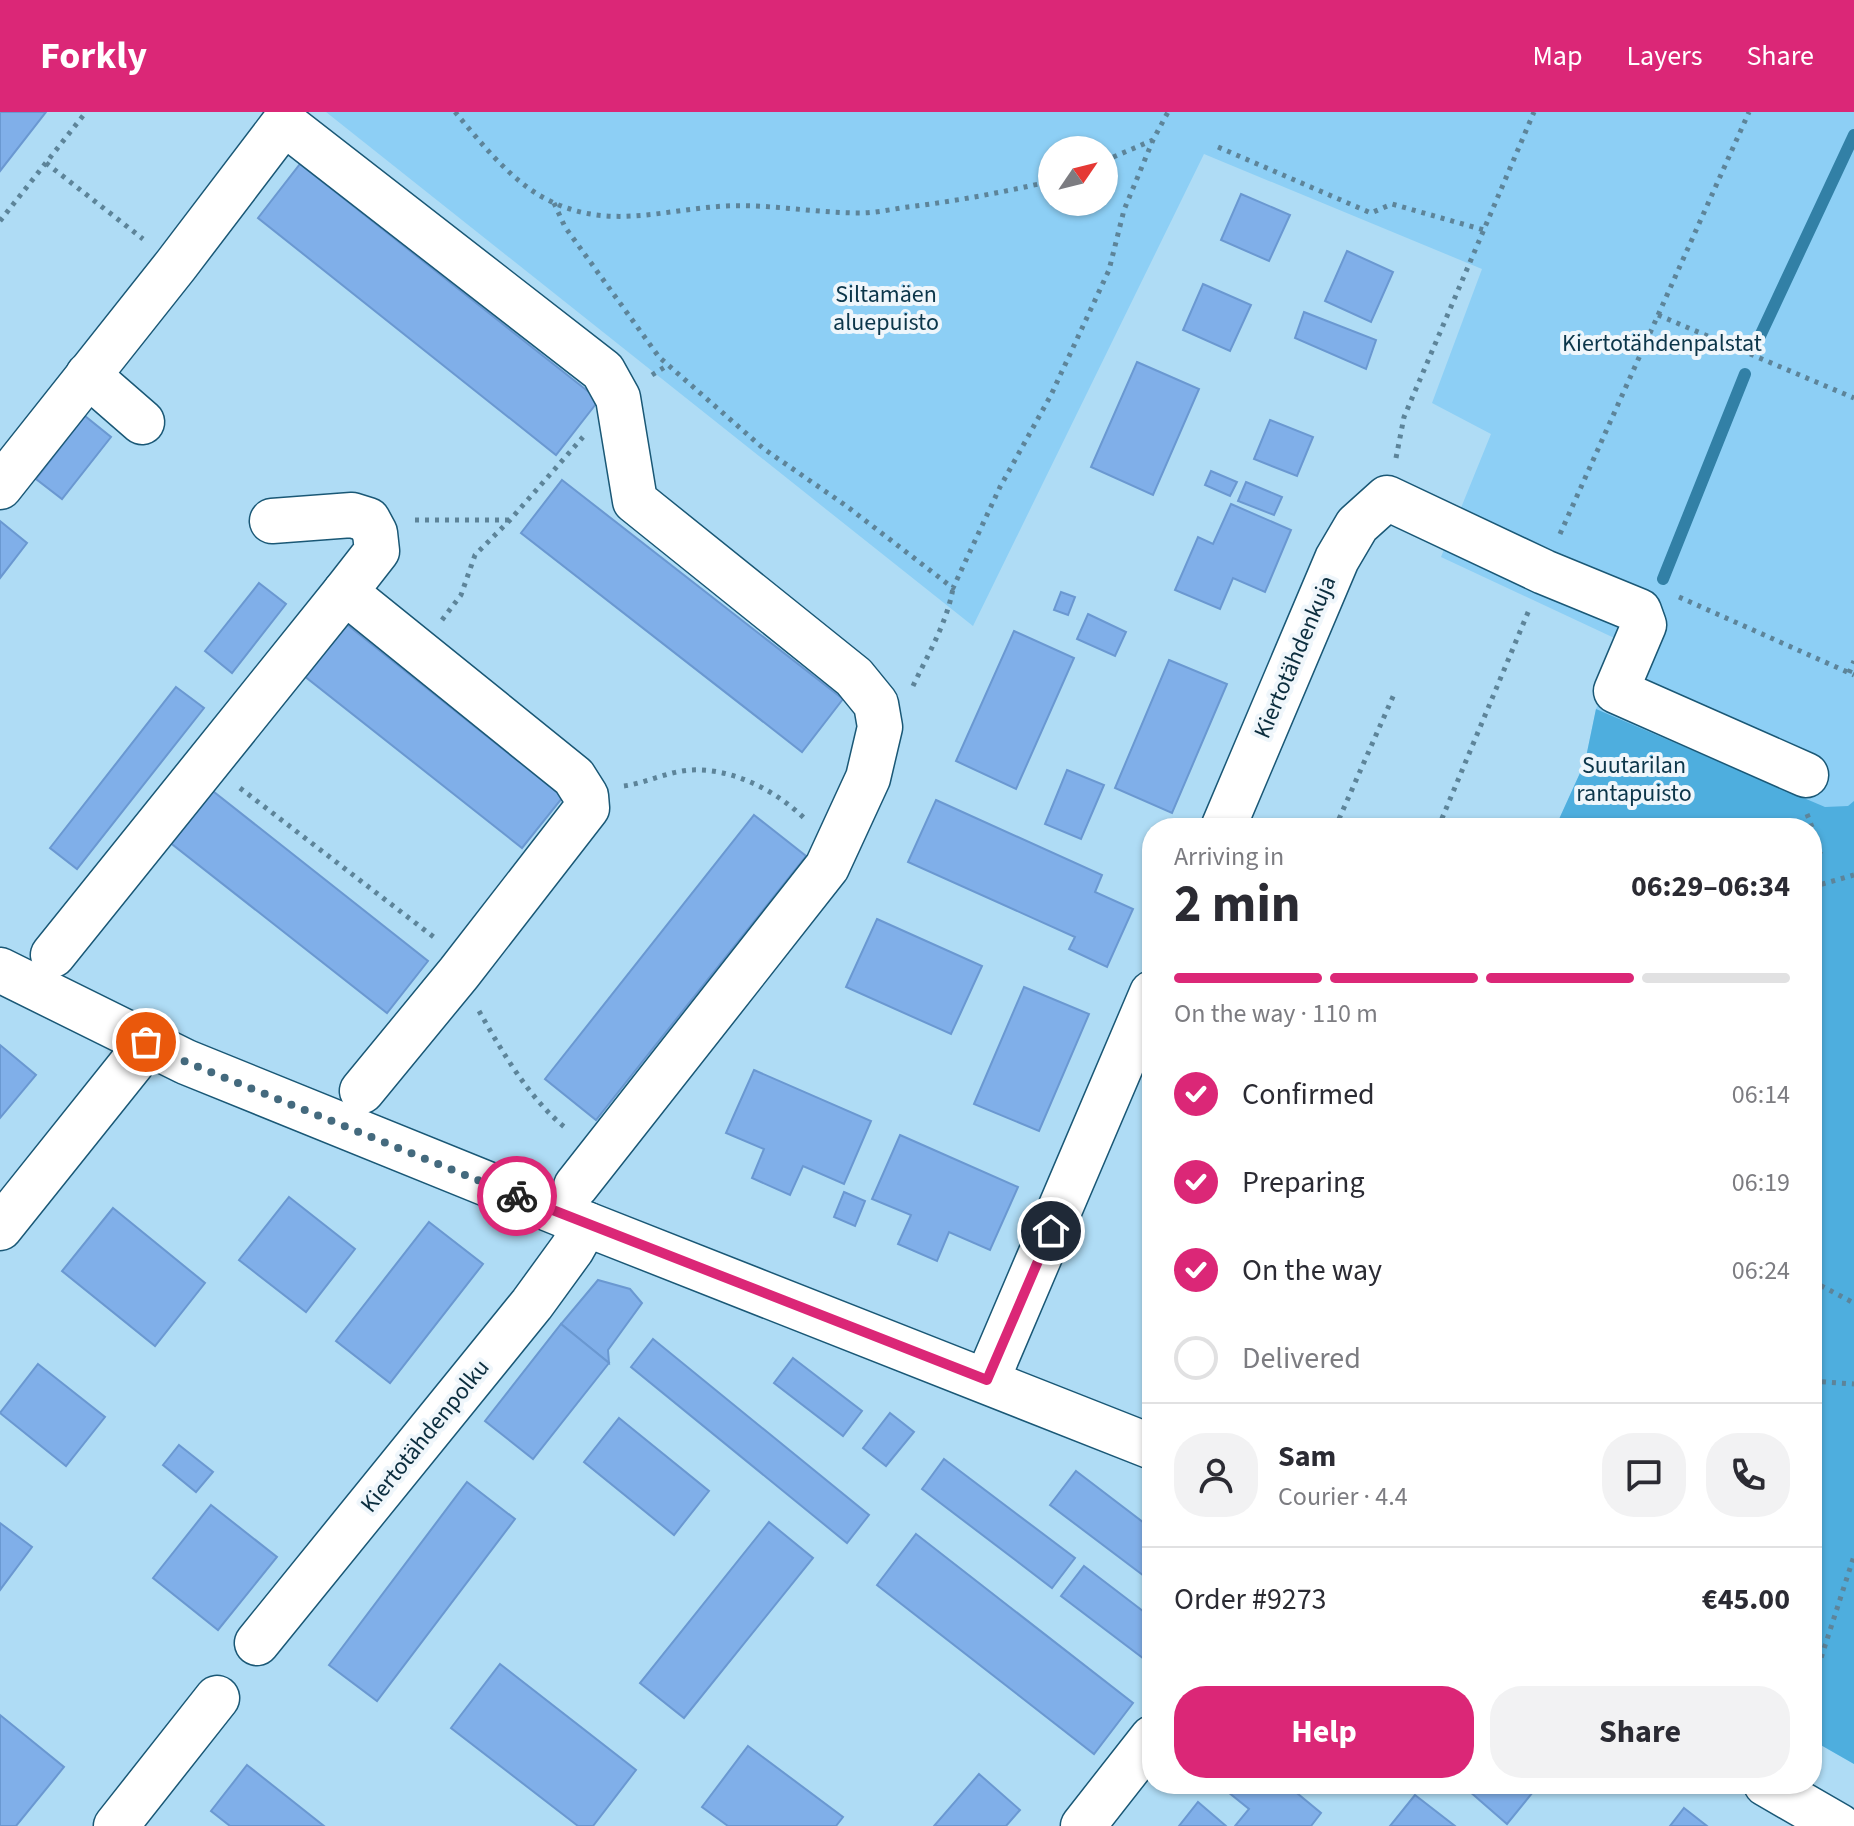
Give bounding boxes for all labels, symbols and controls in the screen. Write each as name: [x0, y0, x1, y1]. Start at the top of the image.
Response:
text: Forkly: [40, 29, 147, 83]
text: Map: [1532, 36, 1582, 76]
text: Layers: [1626, 36, 1702, 76]
text: Share: [1746, 36, 1814, 76]
north arrow: [1038, 136, 1118, 216]
map controls: [1038, 136, 1118, 216]
park label: Siltamäen aluepuisto: [833, 277, 939, 340]
park label: Kiertotähdenpalstat: [1562, 326, 1762, 361]
street label: Kiertotähdenkuja: [1245, 570, 1345, 744]
park label: Suutarilan rantapuisto: [1576, 748, 1692, 811]
text: Arriving in: [1174, 838, 1284, 875]
text: 06:29–06:34: [1631, 865, 1790, 908]
text: 2 min: [1174, 868, 1301, 942]
text: On the way · 110 m: [1174, 995, 1378, 1032]
pin: [112, 1008, 180, 1076]
icon: bag: [124, 1020, 168, 1064]
icon: check: [1174, 1072, 1218, 1116]
text: Confirmed: [1242, 1073, 1375, 1116]
text: 06:14: [1732, 1076, 1790, 1113]
courier: [477, 1156, 557, 1236]
icon: check: [1174, 1160, 1218, 1204]
text: Preparing: [1242, 1161, 1365, 1204]
text: 06:19: [1732, 1164, 1790, 1201]
icon: bike: [495, 1174, 539, 1218]
pin: [1017, 1197, 1085, 1265]
icon: home: [1029, 1209, 1073, 1253]
icon: check: [1174, 1248, 1218, 1292]
text: On the way: [1242, 1249, 1382, 1292]
text: 06:24: [1732, 1252, 1790, 1289]
text: Delivered: [1242, 1337, 1361, 1380]
street label: Kiertotähdenpolku: [352, 1352, 498, 1520]
button: person: [1174, 1433, 1258, 1517]
button: chat: [1602, 1433, 1686, 1517]
button: phone: [1706, 1433, 1790, 1517]
text: Sam: [1278, 1435, 1336, 1478]
text: Courier · 4.4: [1278, 1478, 1408, 1515]
text: Order #9273: [1174, 1578, 1327, 1621]
text: €45.00: [1702, 1578, 1790, 1621]
button: Help: [1174, 1686, 1474, 1778]
button: Share: [1490, 1686, 1790, 1778]

